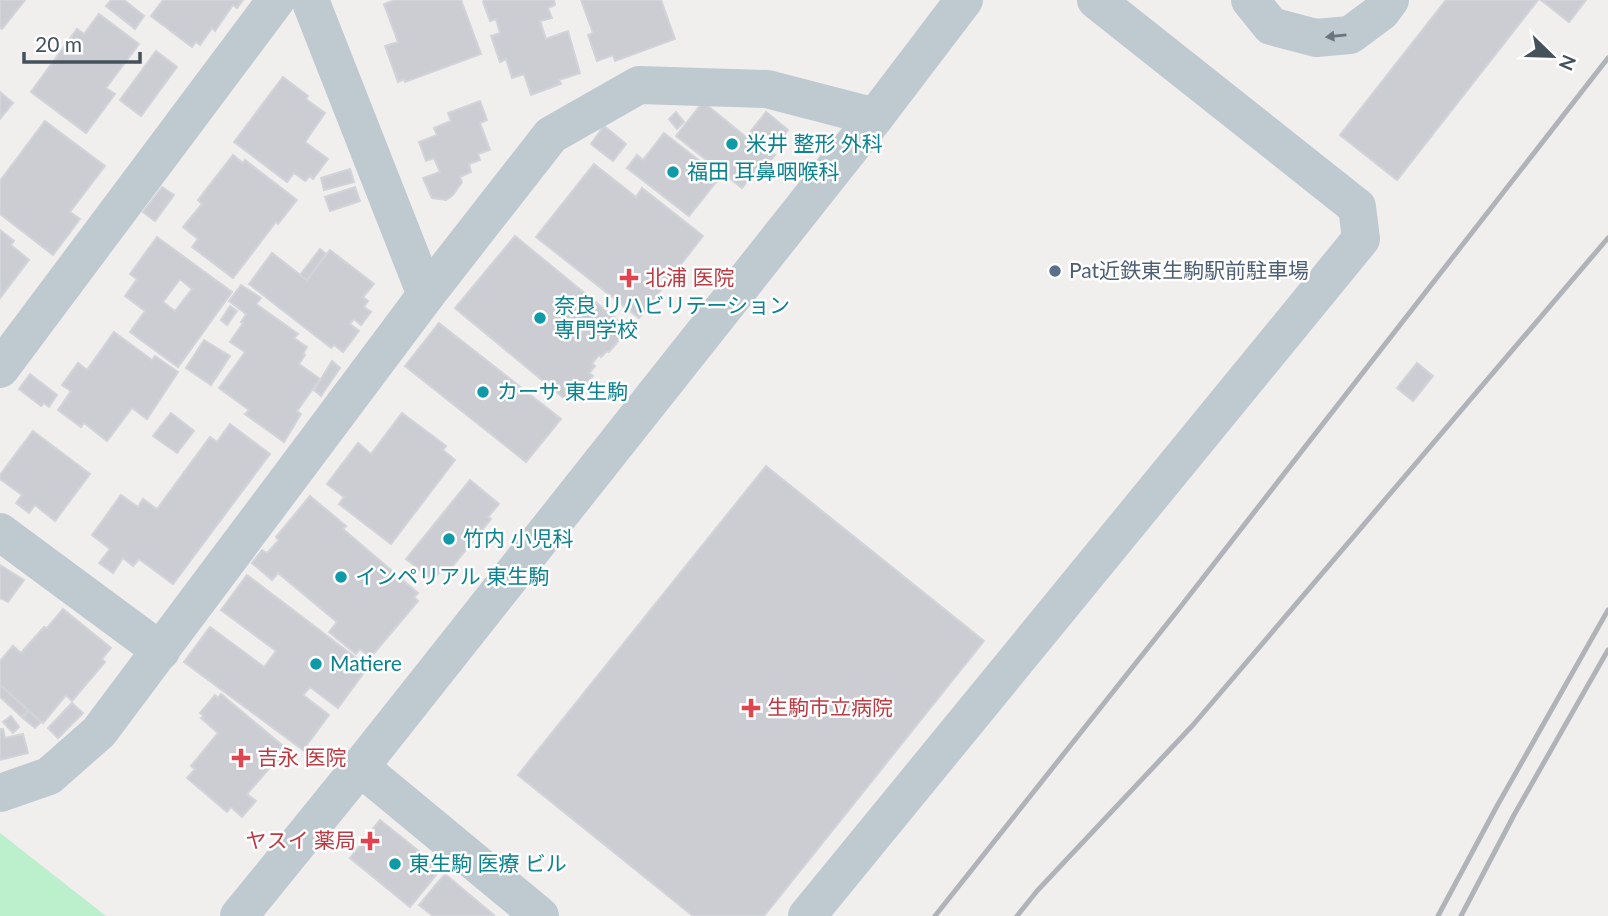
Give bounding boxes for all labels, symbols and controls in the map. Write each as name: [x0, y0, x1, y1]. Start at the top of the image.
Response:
scale bar: [24, 21, 140, 65]
north arrow: [1517, 21, 1587, 91]
text: 20 m: [35, 31, 82, 56]
one-way arrow: [1324, 31, 1346, 42]
text: N: [1555, 52, 1582, 74]
place label: 米井 整形 外科: [746, 130, 883, 155]
marker: 米井 整形 外科: [724, 136, 740, 152]
place label: 福田 耳鼻咽喉科: [687, 158, 839, 183]
marker: 福田 耳鼻咽喉科: [665, 164, 681, 180]
place label: Pat近鉄東生駒駅前駐車場: [1069, 257, 1309, 282]
marker: Pat近鉄東生駒駅前駐車場: [1047, 263, 1063, 279]
place label: 北浦 医院: [645, 264, 734, 289]
marker: 北浦 医院: [619, 268, 639, 288]
place label: 奈良 リハビリテーション 専門学校: [554, 292, 790, 341]
marker: 奈良 リハビリテーション 専門学校: [532, 310, 548, 326]
place label: カーサ 東生駒: [497, 378, 628, 403]
marker: カーサ 東生駒: [475, 384, 491, 400]
place label: 竹内 小児科: [463, 525, 573, 550]
marker: 竹内 小児科: [441, 531, 457, 547]
place label: インペリアル 東生駒: [355, 563, 549, 588]
marker: インペリアル 東生駒: [333, 569, 349, 585]
place label: Matiere: [330, 650, 402, 675]
marker: Matiere: [308, 656, 324, 672]
place label: 生駒市立病院: [767, 694, 893, 719]
marker: 生駒市立病院: [741, 698, 761, 718]
place label: 吉永 医院: [257, 744, 346, 769]
marker: 吉永 医院: [231, 748, 251, 768]
place label: ヤスイ 薬局: [246, 827, 356, 852]
marker: ヤスイ 薬局: [362, 833, 378, 849]
place label: 東生駒 医療 ビル: [409, 850, 567, 875]
marker: 東生駒 医療 ビル: [387, 856, 403, 872]

